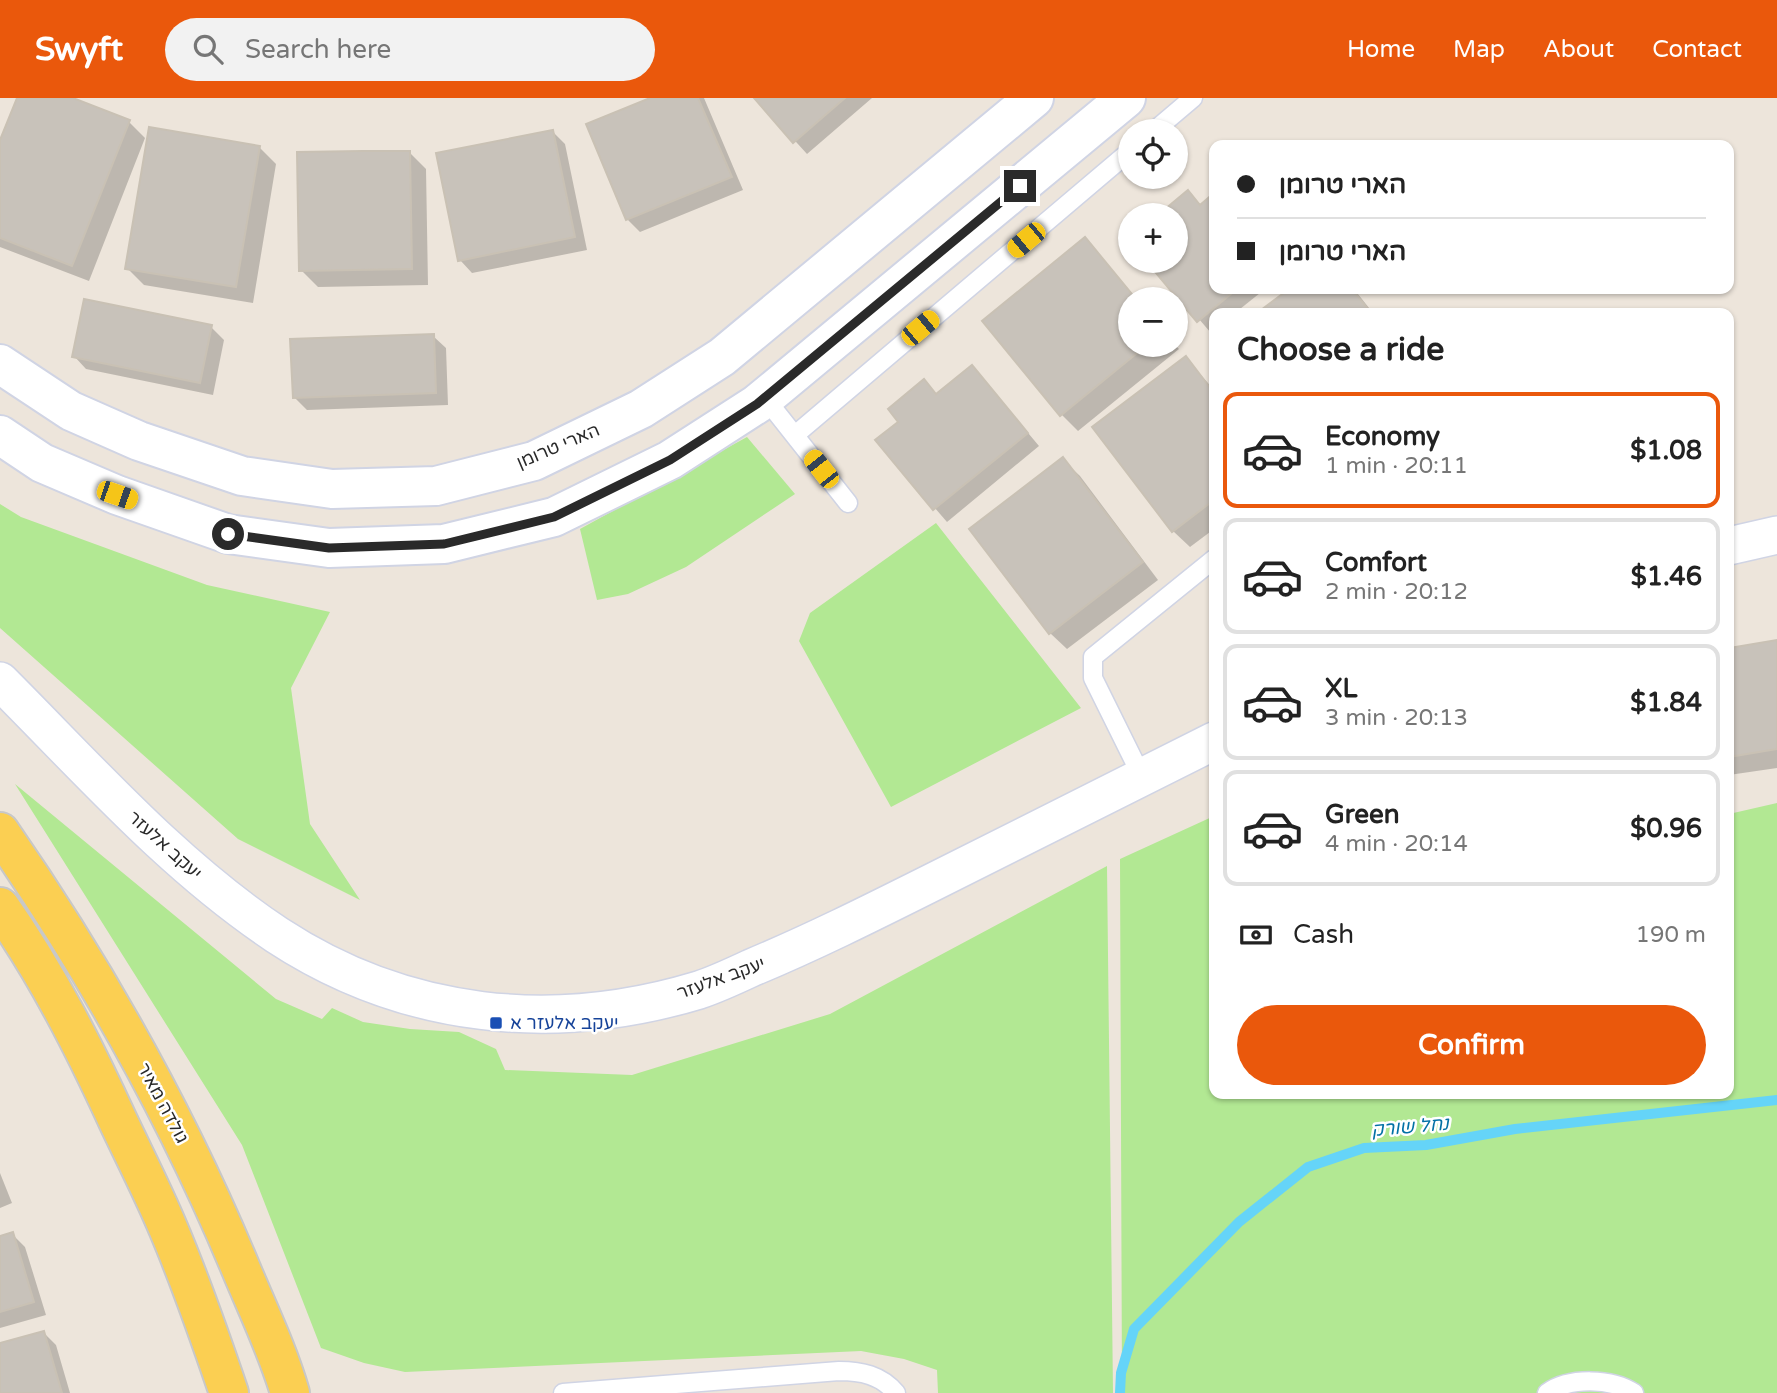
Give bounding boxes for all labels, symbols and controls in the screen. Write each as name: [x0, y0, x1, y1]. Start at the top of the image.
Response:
search box: [165, 18, 655, 81]
text: Swyft: [35, 30, 123, 69]
icon: search: [189, 30, 227, 68]
text: Search here: [245, 34, 391, 65]
text: Home: [1347, 35, 1415, 64]
text: Map: [1453, 35, 1505, 64]
text: About: [1543, 35, 1614, 64]
text: Contact: [1652, 35, 1742, 64]
map controls: [1118, 119, 1188, 357]
button: locate: [1118, 119, 1188, 189]
text: הארי טרומן: [1279, 169, 1406, 200]
route end: [1004, 170, 1036, 202]
button: +: [1118, 203, 1188, 273]
car: [1004, 218, 1049, 262]
text: הארי טרומן: [1279, 236, 1406, 267]
button: −: [1118, 287, 1188, 357]
car: [898, 306, 943, 350]
text: Choose a ride: [1237, 331, 1444, 369]
street label: הארי טרומן: [513, 419, 603, 473]
icon: car: [1241, 419, 1304, 482]
text: Economy: [1325, 421, 1440, 452]
text: $1.08: [1630, 435, 1702, 466]
car: [800, 446, 843, 492]
text: 1 min · 20:11: [1325, 452, 1468, 480]
car: [94, 478, 141, 512]
route start: [212, 518, 244, 550]
icon: car: [1241, 545, 1304, 608]
text: Comfort: [1325, 547, 1427, 578]
text: $1.46: [1631, 561, 1702, 592]
text: 2 min · 20:12: [1325, 578, 1468, 606]
icon: car: [1241, 671, 1304, 734]
text: XL: [1325, 673, 1357, 704]
text: $1.84: [1630, 687, 1702, 718]
text: 3 min · 20:13: [1325, 704, 1468, 732]
icon: car: [1241, 797, 1304, 860]
text: Green: [1325, 799, 1400, 830]
street label: יעקב אלעזר: [123, 806, 207, 884]
text: $0.96: [1630, 813, 1702, 844]
text: 4 min · 20:14: [1325, 830, 1468, 858]
icon: cash: [1237, 916, 1275, 954]
text: Cash: [1293, 919, 1354, 950]
text: 190 m: [1636, 921, 1706, 949]
street label: יעקב אלעזר: [674, 952, 768, 1004]
button: Confirm: [1237, 1005, 1706, 1085]
place label: יעקב אלעזר א: [510, 1012, 619, 1034]
marker: יעקב אלעזר א: [488, 1015, 504, 1031]
street label: גולדה מאיר: [133, 1059, 193, 1147]
water label: נחל שורק: [1371, 1113, 1451, 1141]

